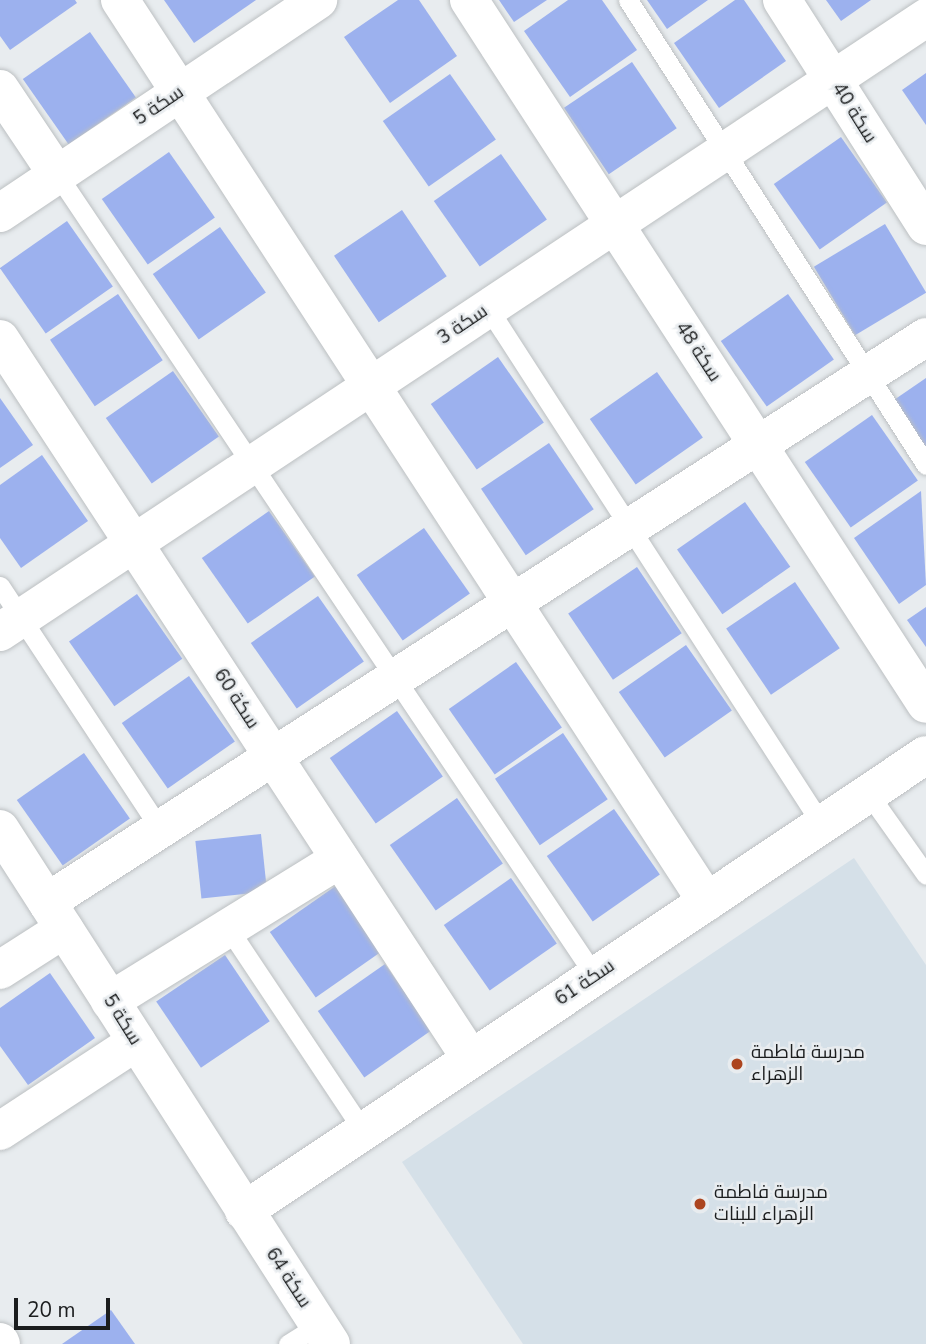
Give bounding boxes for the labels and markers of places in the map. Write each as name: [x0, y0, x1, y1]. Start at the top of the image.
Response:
place label: مدرسة فاطمة الزهراء: [751, 1042, 865, 1086]
marker: مدرسة فاطمة الزهراء: [729, 1056, 745, 1072]
place label: مدرسة فاطمة الزهراء للبنات: [714, 1182, 828, 1226]
marker: مدرسة فاطمة الزهراء للبنات: [692, 1196, 708, 1212]

